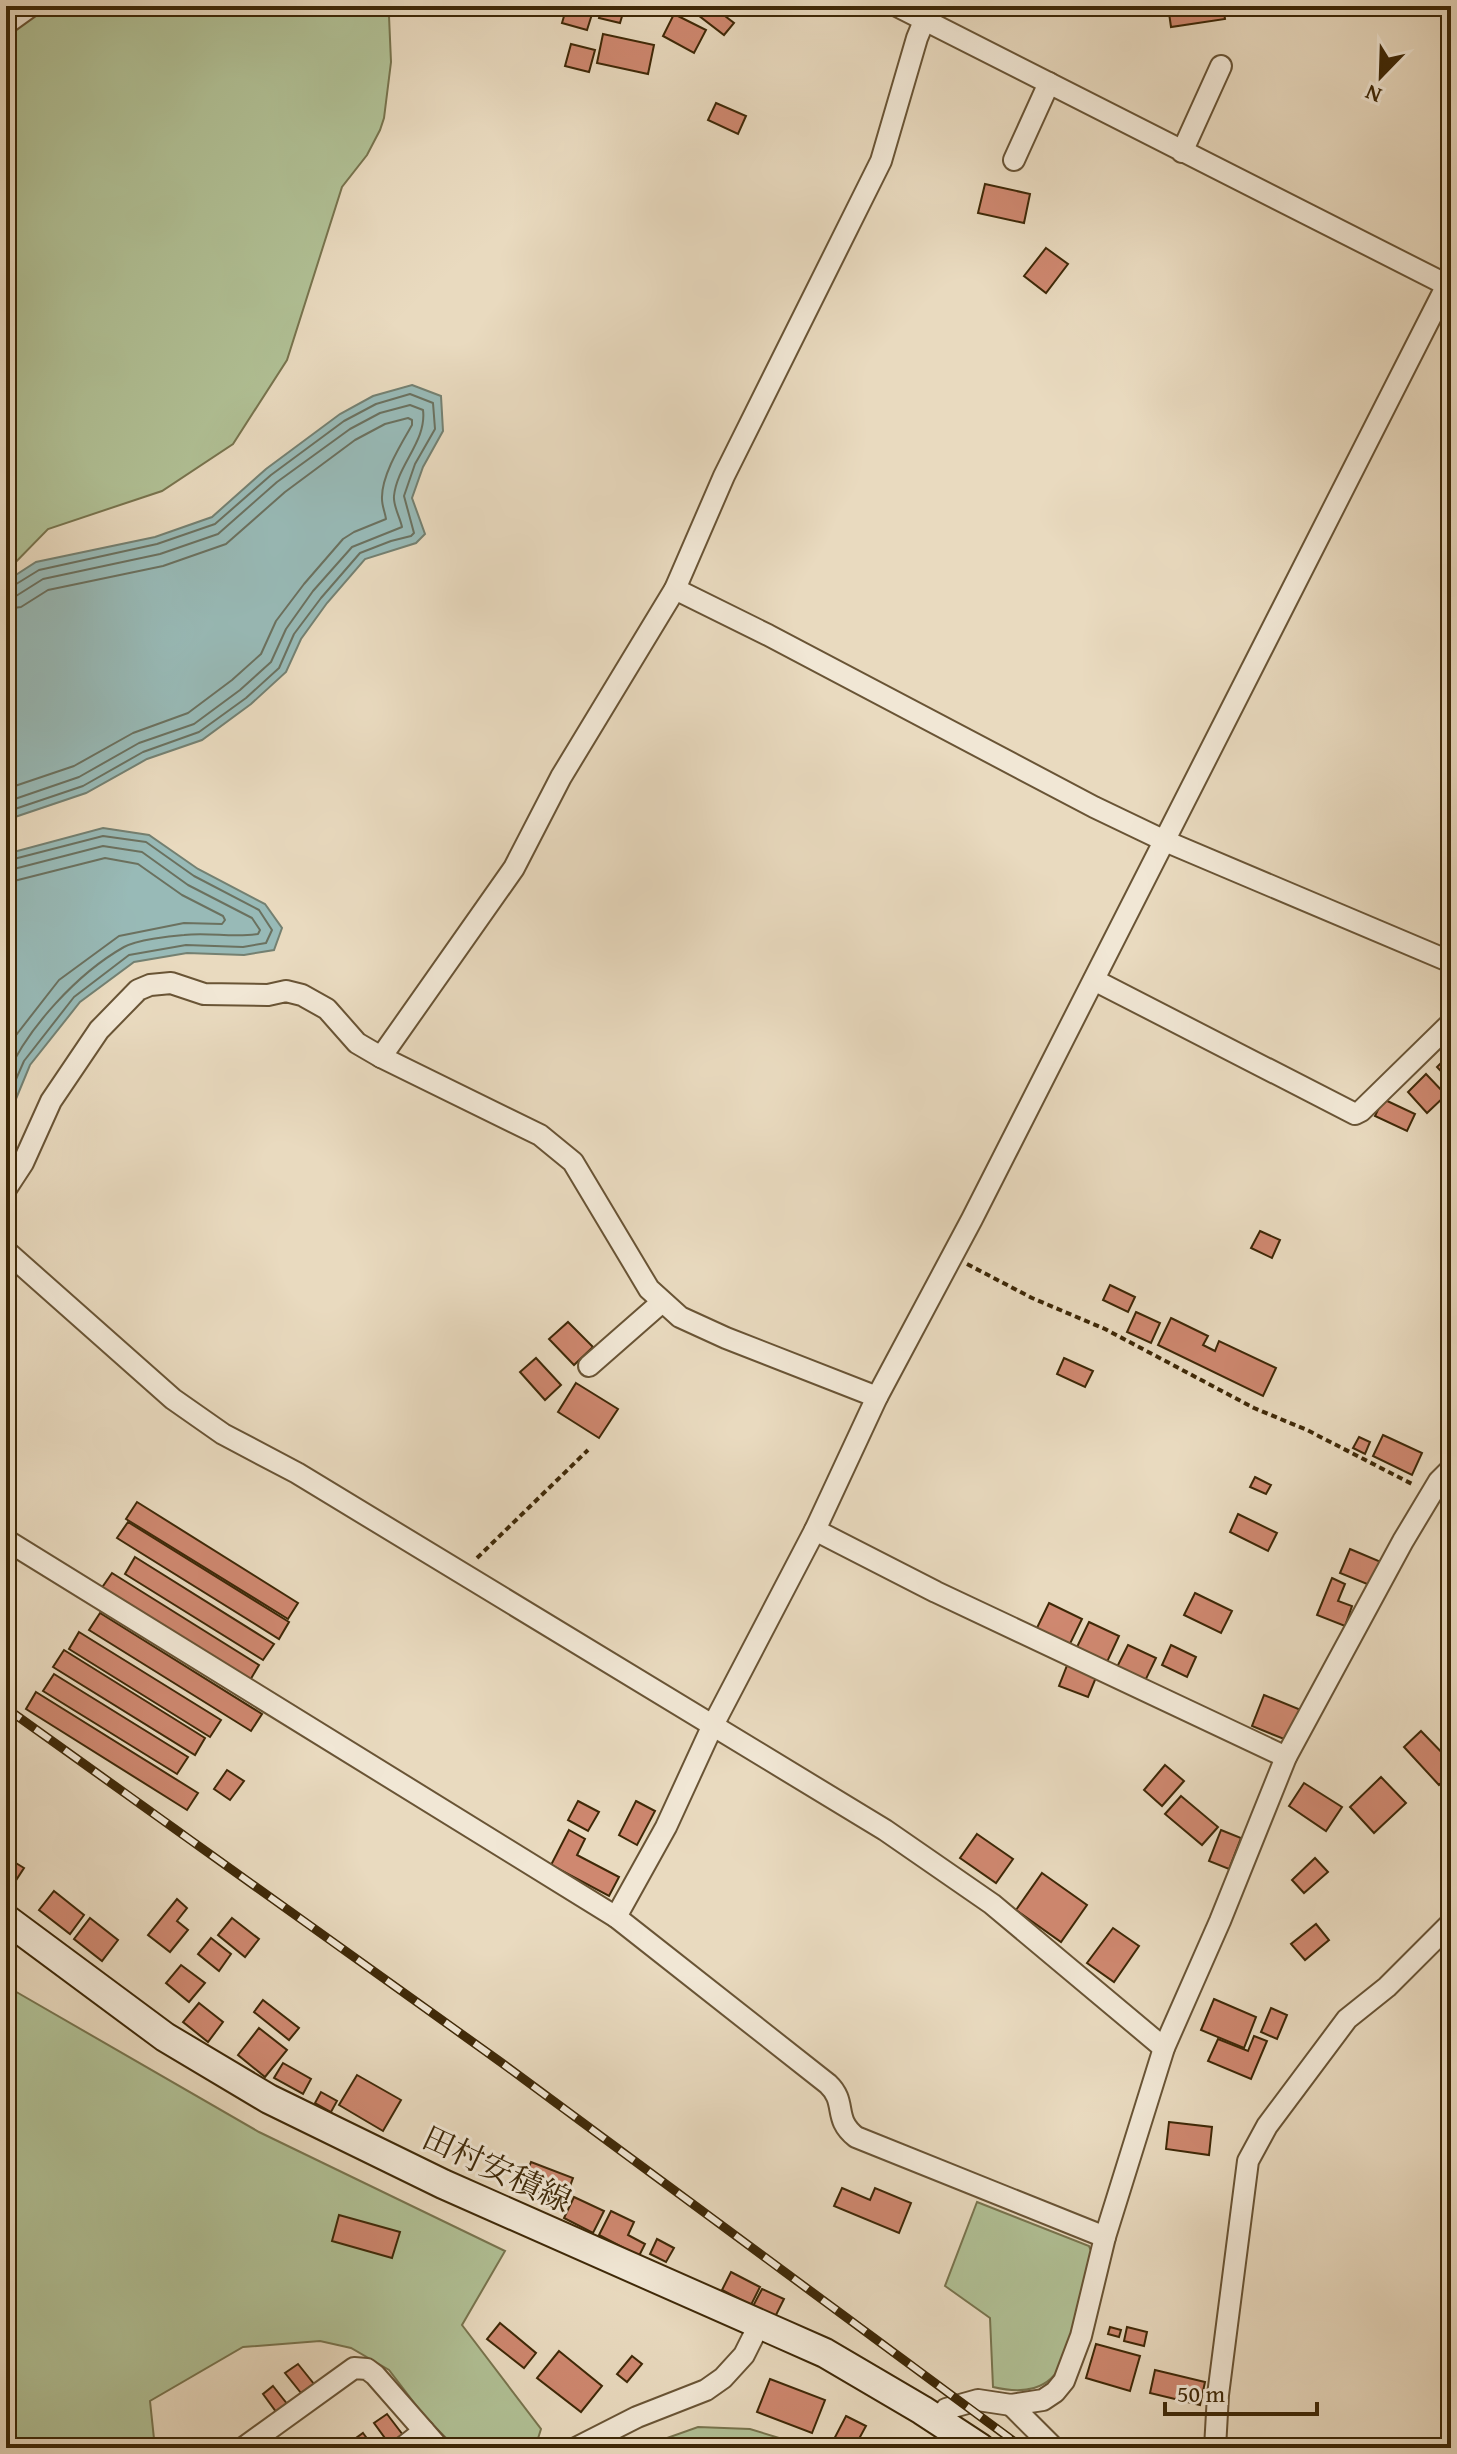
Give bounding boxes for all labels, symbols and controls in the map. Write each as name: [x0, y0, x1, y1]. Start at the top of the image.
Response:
north arrow: [1341, 36, 1421, 116]
text: N: [1360, 77, 1386, 112]
street label: 田村安積線: [415, 2113, 580, 2224]
scale bar: [1165, 2366, 1317, 2416]
text: 50 m: [1177, 2376, 1225, 2411]

